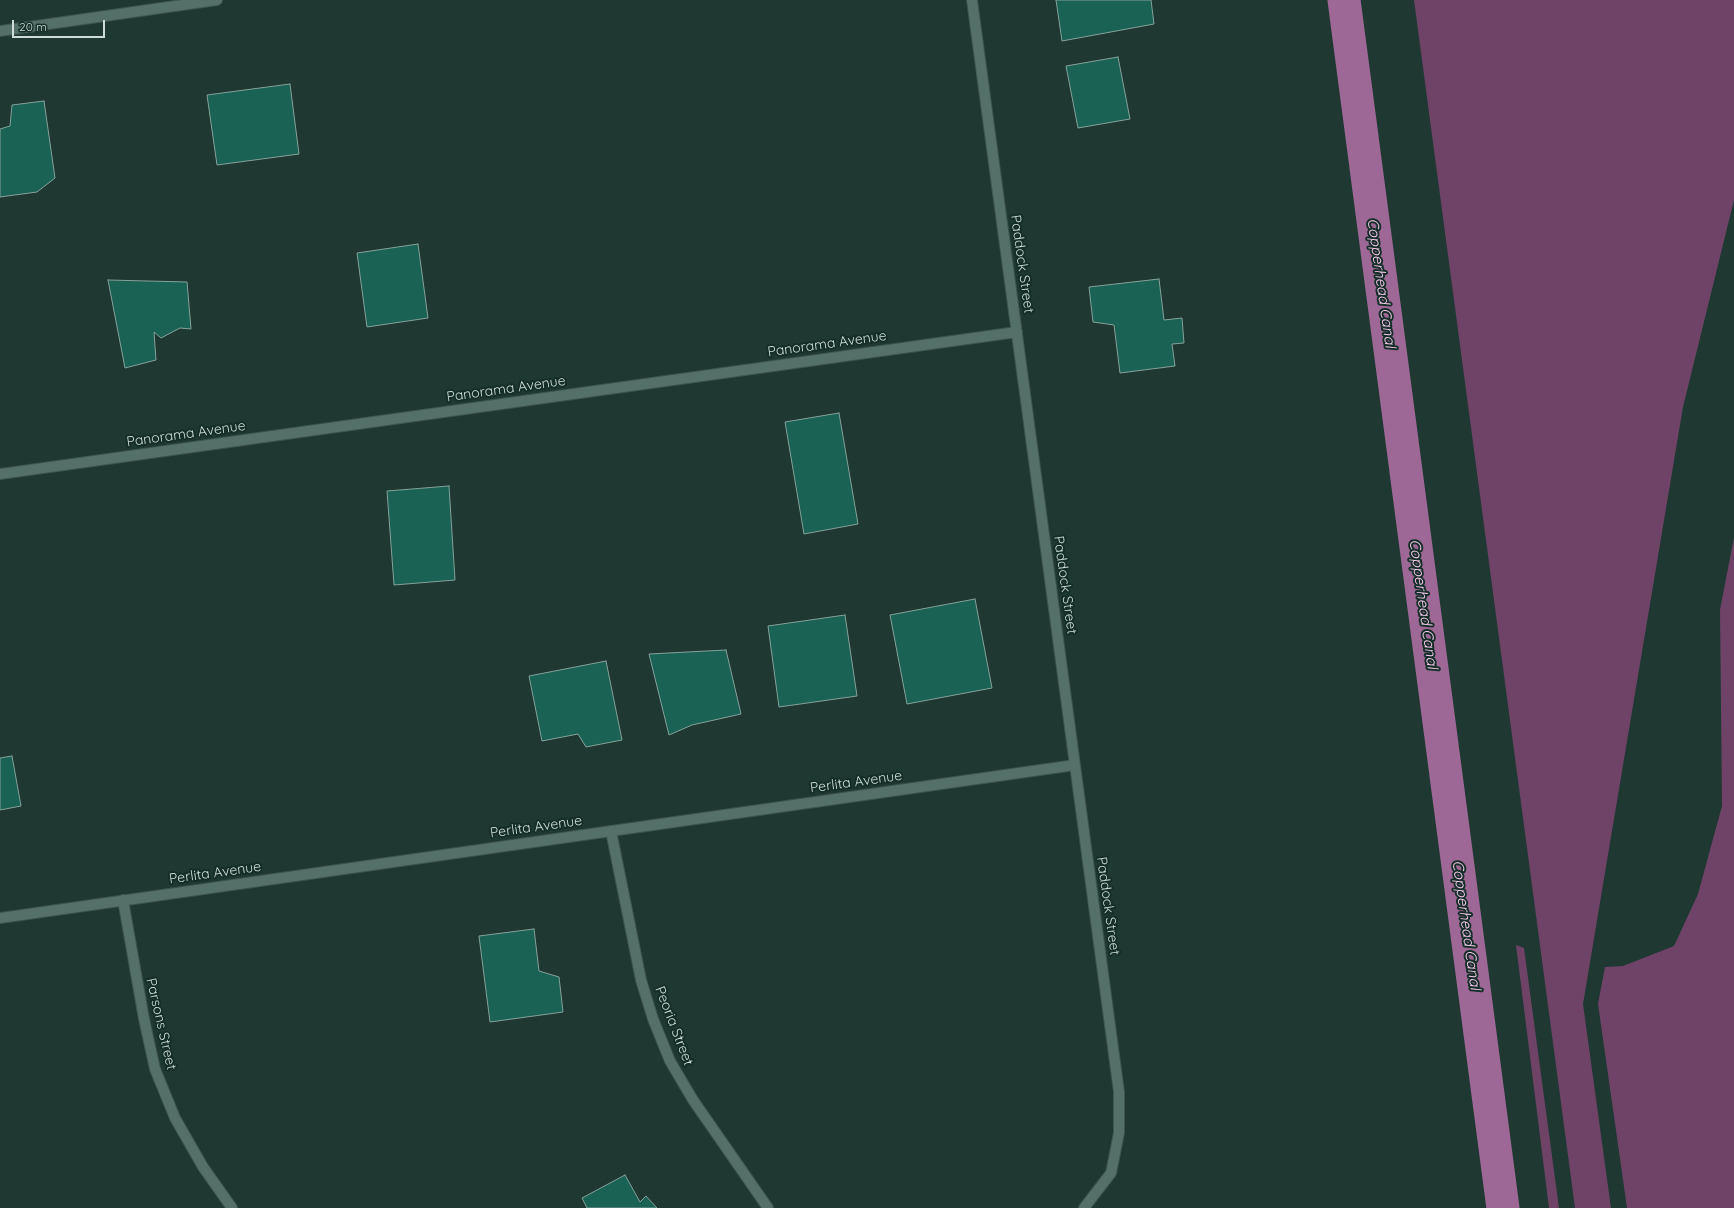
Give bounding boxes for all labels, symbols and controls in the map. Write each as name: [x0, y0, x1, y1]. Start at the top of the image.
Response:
scale bar: [14, 12, 107, 38]
text: 20 m: [19, 19, 47, 34]
street label: Paddock Street: [1007, 214, 1037, 314]
water label: Copperhead Canal: [1363, 217, 1399, 349]
street label: Panorama Avenue: [766, 327, 888, 361]
street label: Panorama Avenue: [445, 372, 567, 406]
street label: Panorama Avenue: [125, 417, 247, 451]
street label: Paddock Street: [1050, 535, 1080, 635]
water label: Copperhead Canal: [1405, 538, 1441, 670]
street label: Perlita Avenue: [809, 767, 903, 797]
street label: Perlita Avenue: [489, 812, 583, 842]
street label: Paddock Street: [1093, 856, 1123, 956]
street label: Perlita Avenue: [168, 858, 262, 888]
water label: Copperhead Canal: [1448, 859, 1484, 991]
street label: Parsons Street: [142, 976, 180, 1072]
street label: Peoria Street: [651, 984, 697, 1068]

